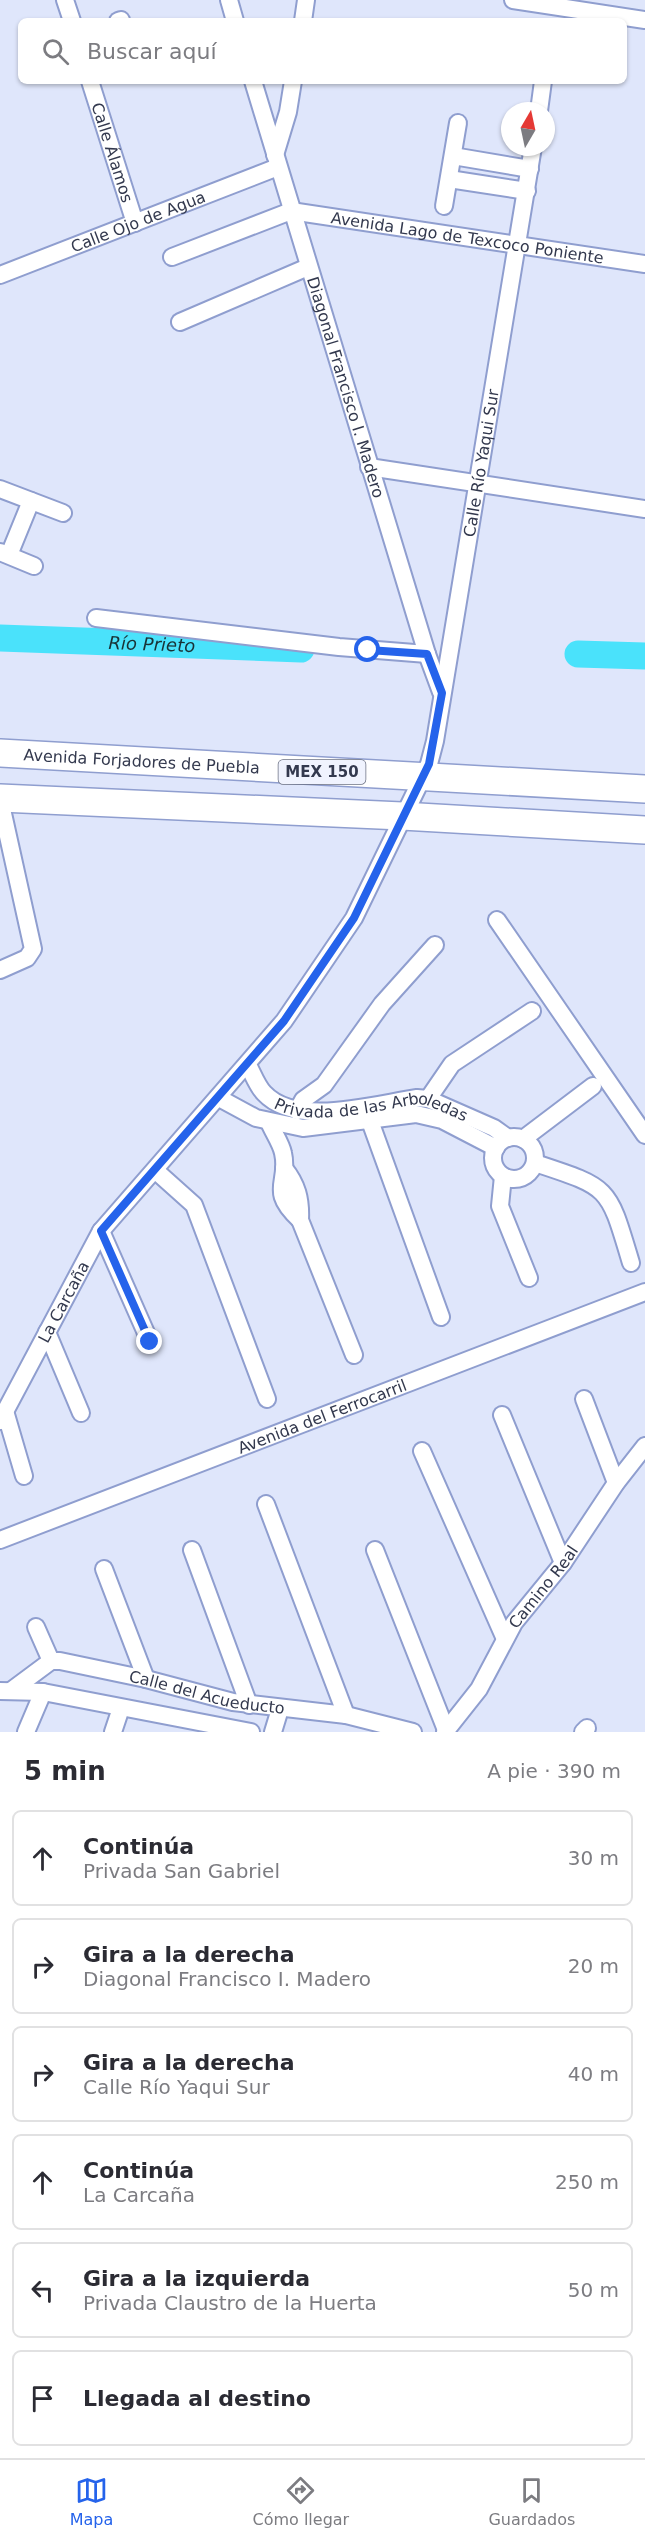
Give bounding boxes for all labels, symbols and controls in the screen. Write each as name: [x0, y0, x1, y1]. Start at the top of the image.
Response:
search box: [18, 18, 627, 84]
icon: search: [39, 35, 72, 68]
text: Buscar aquí: [87, 39, 217, 64]
street label: Calle Álamos: [88, 100, 137, 205]
north arrow: [501, 102, 555, 156]
street label: Calle Ojo de Agua: [68, 187, 208, 256]
street label: Avenida Lago de Texcoco Poniente: [330, 208, 605, 267]
street label: Diagonal Francisco I. Madero: [303, 274, 389, 500]
street label: Calle Río Yaqui Sur: [459, 387, 502, 538]
water label: Río Prieto: [108, 631, 196, 656]
route start: [354, 636, 380, 662]
street label: Avenida Forjadores de Puebla: [23, 745, 260, 777]
road number: MEX 150: [278, 760, 366, 784]
street label: Privada de las Arboledas: [271, 1088, 471, 1125]
street label: La Carcaña: [34, 1258, 93, 1346]
route end: [136, 1328, 162, 1354]
street label: Avenida del Ferrocarril: [235, 1375, 409, 1457]
street label: Camino Real: [504, 1542, 582, 1632]
street label: Calle del Acueducto: [127, 1666, 286, 1717]
text: 5 min: [24, 1756, 106, 1786]
text: A pie · 390 m: [487, 1759, 621, 1783]
text: Continúa: [83, 1834, 194, 1859]
icon: ahead: [26, 1842, 59, 1875]
text: 30 m: [568, 1846, 619, 1870]
text: Privada San Gabriel: [83, 1859, 280, 1883]
text: Gira a la derecha: [83, 1942, 295, 1967]
icon: right: [26, 1950, 59, 1983]
text: 20 m: [568, 1954, 619, 1978]
text: Diagonal Francisco I. Madero: [83, 1967, 371, 1991]
text: Gira a la derecha: [83, 2050, 295, 2075]
icon: right: [26, 2058, 59, 2091]
text: 40 m: [568, 2062, 619, 2086]
text: Calle Río Yaqui Sur: [83, 2075, 270, 2099]
text: Continúa: [83, 2158, 194, 2183]
icon: ahead: [26, 2166, 59, 2199]
text: 250 m: [555, 2170, 619, 2194]
text: La Carcaña: [83, 2183, 195, 2207]
text: Gira a la izquierda: [83, 2266, 310, 2291]
icon: left: [26, 2274, 59, 2307]
text: 50 m: [568, 2278, 619, 2302]
text: Privada Claustro de la Huerta: [83, 2291, 377, 2315]
icon: arrive: [26, 2382, 59, 2415]
text: Llegada al destino: [83, 2386, 311, 2411]
tab: Mapa: [70, 2474, 113, 2529]
tab: Cómo llegar: [252, 2474, 349, 2529]
tab: Guardados: [488, 2474, 575, 2529]

